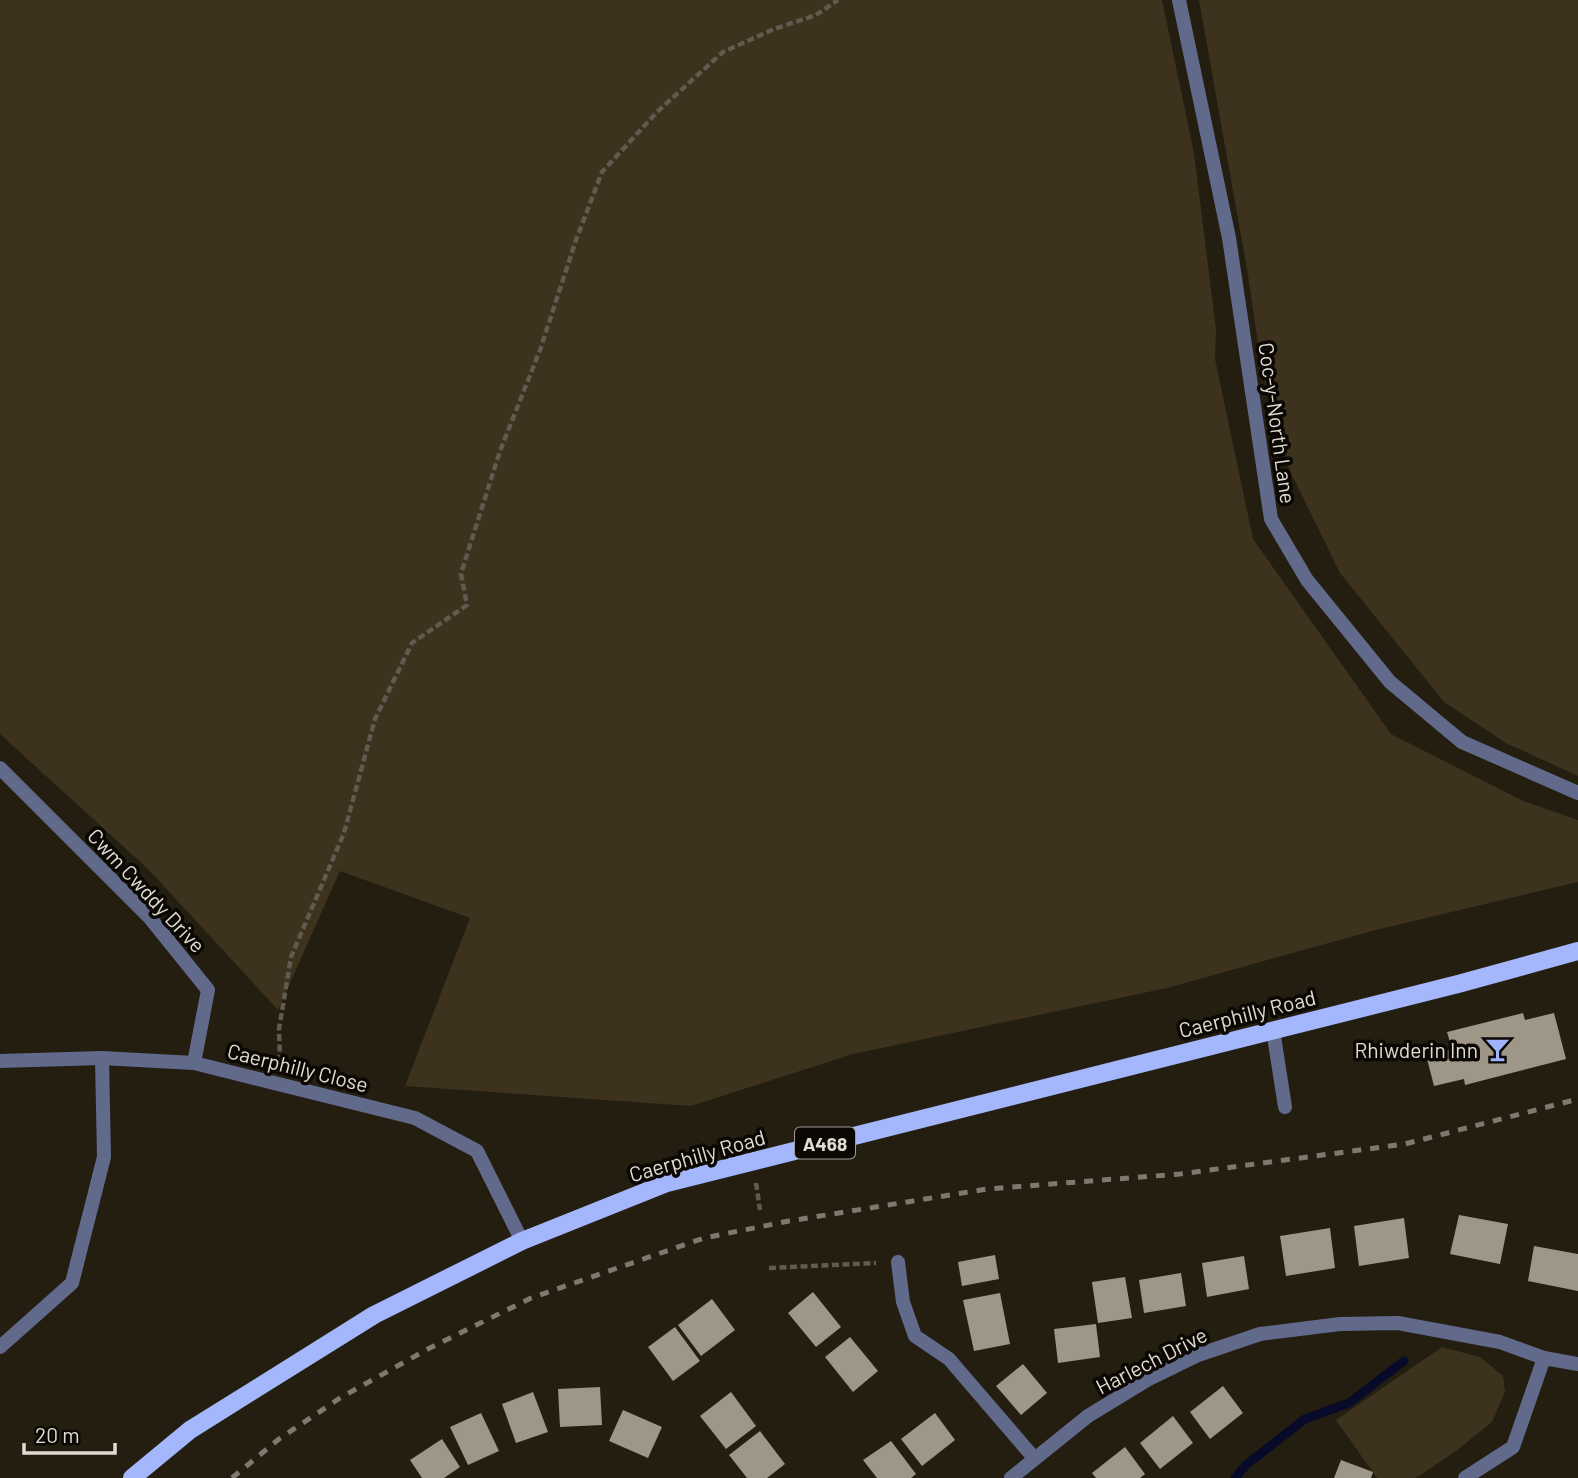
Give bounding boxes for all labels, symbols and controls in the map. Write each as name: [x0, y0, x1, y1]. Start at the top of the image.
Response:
street label: Coc-y-North Lane: [1254, 341, 1302, 505]
street label: Cwm Cwddy Drive: [83, 823, 211, 957]
street label: Caerphilly Road: [1176, 984, 1318, 1042]
bar icon: Rhiwderin Inn: [1484, 1035, 1512, 1063]
street label: Caerphilly Close: [225, 1037, 371, 1097]
place label: Rhiwderin Inn: [1354, 1037, 1478, 1062]
street label: Caerphilly Road: [626, 1124, 768, 1186]
road number: A468: [795, 1128, 855, 1158]
street label: Harlech Drive: [1091, 1321, 1211, 1399]
scale bar: [24, 1412, 116, 1456]
text: 20 m: [35, 1422, 80, 1447]

